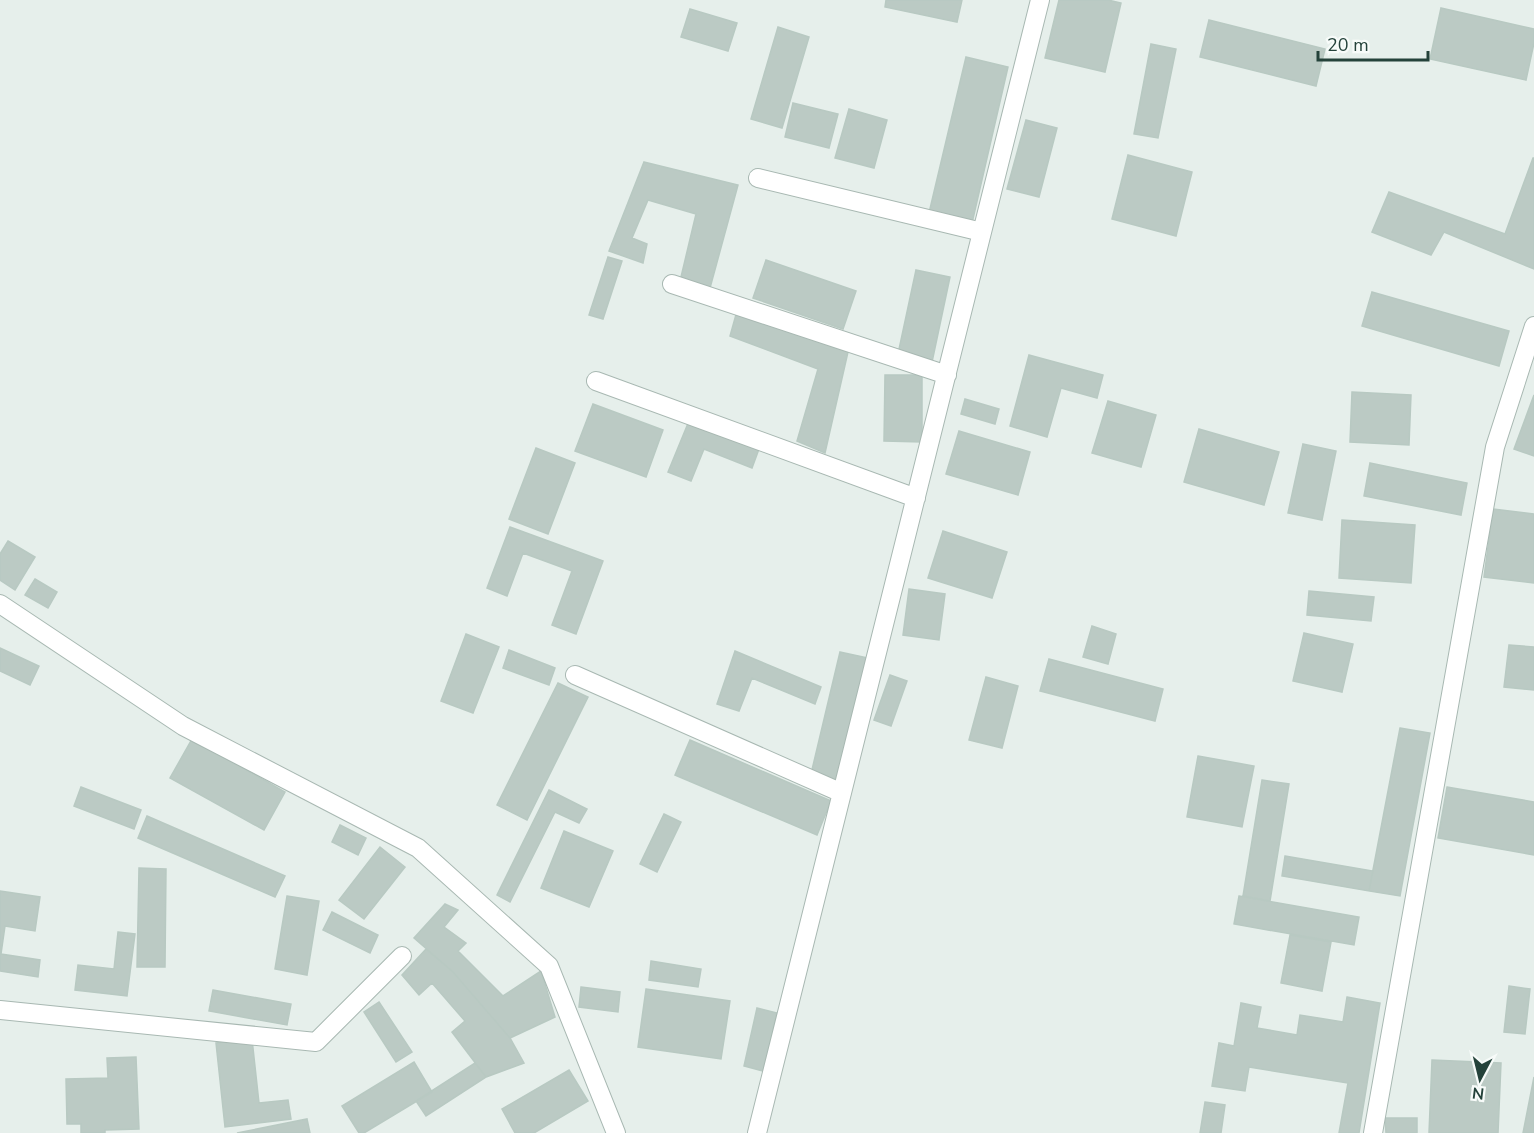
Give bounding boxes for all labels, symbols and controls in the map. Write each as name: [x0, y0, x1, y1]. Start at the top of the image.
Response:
scale bar: [1318, 24, 1428, 62]
text: 20 m: [1327, 33, 1369, 57]
north arrow: [1450, 1049, 1510, 1109]
text: N: [1471, 1081, 1486, 1105]

